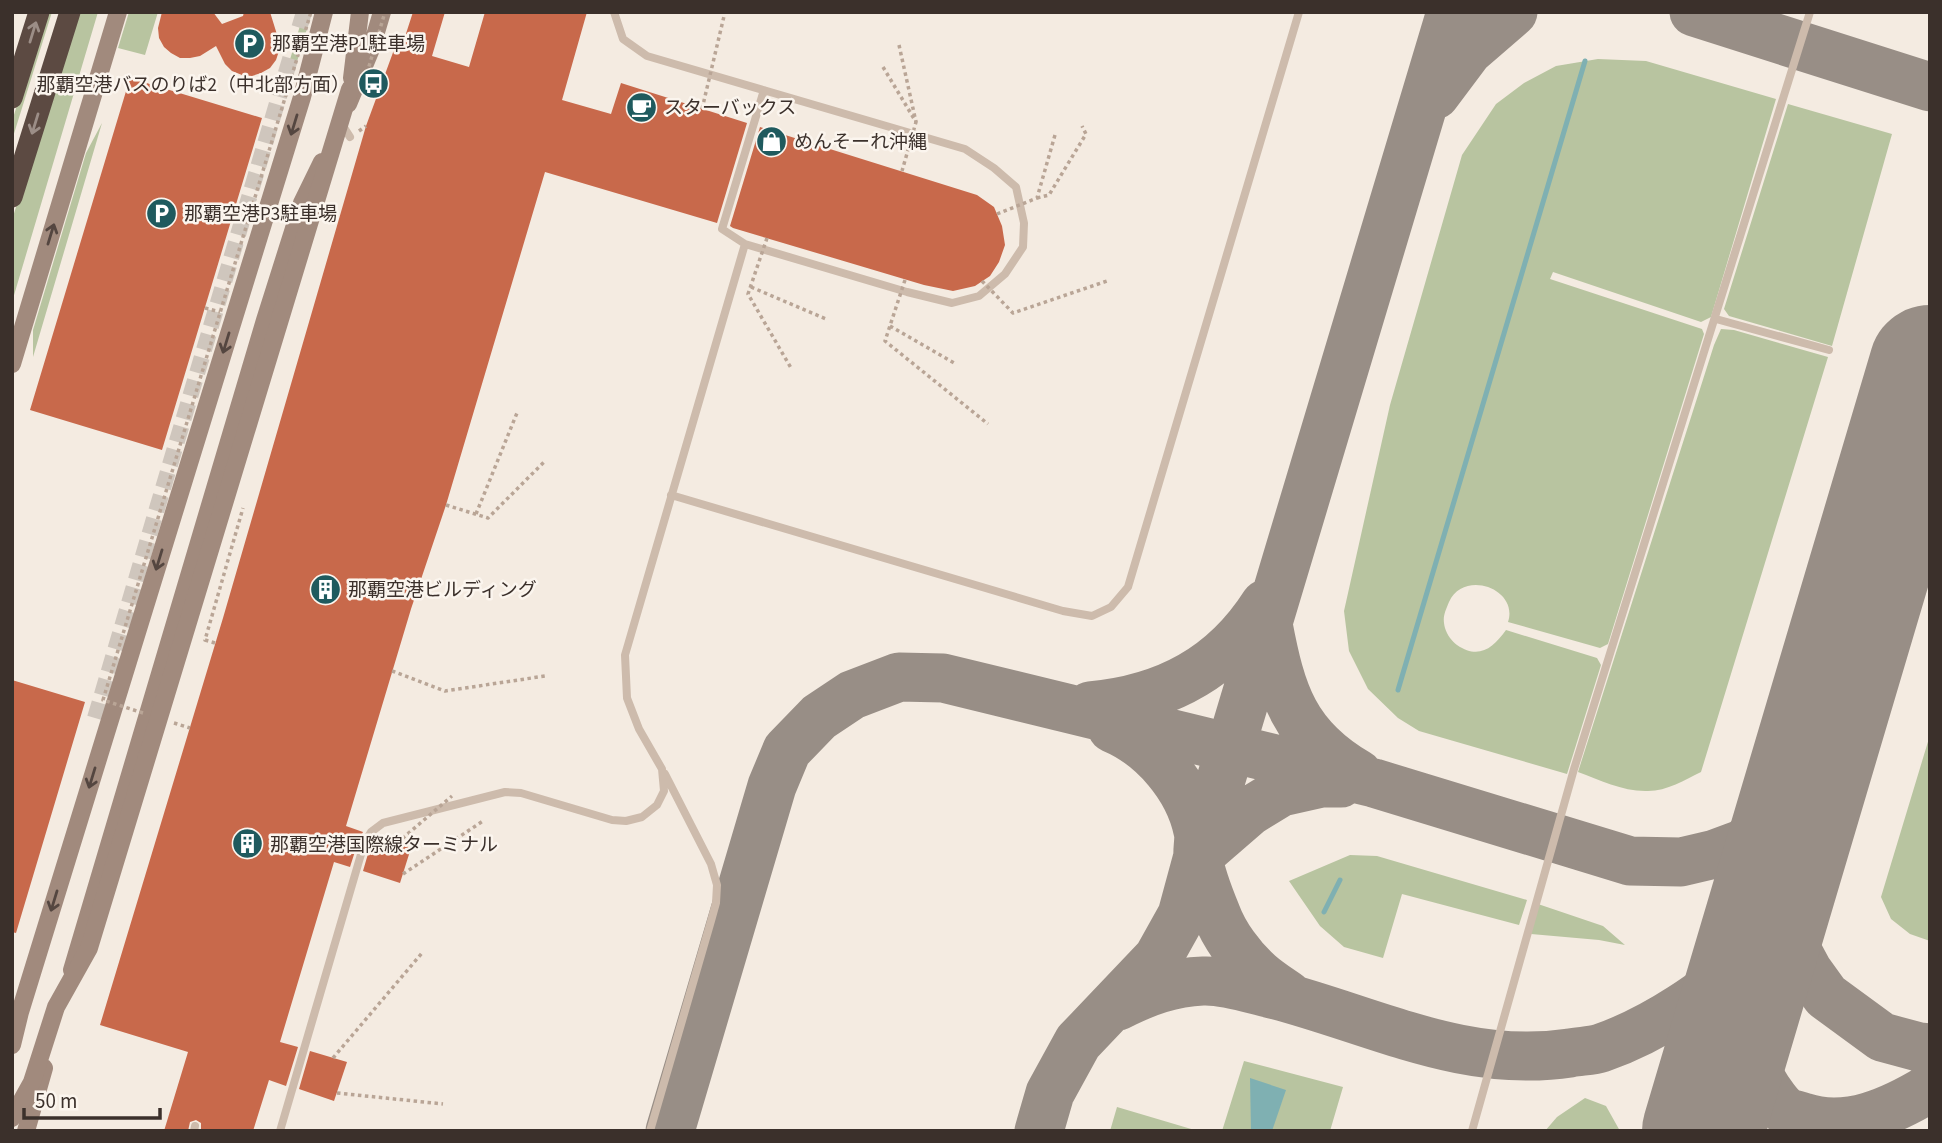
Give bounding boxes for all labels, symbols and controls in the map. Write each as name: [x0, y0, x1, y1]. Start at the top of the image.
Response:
one-way arrow: [28, 21, 40, 43]
parking icon: 那覇空港P1駐車場: [232, 26, 266, 60]
place label: 那覇空港P1駐車場: [272, 31, 425, 58]
bus stop icon: 那覇空港バスのりば2（中北部方面）: [356, 67, 390, 101]
place label: 那覇空港バスのりば2（中北部方面）: [37, 72, 350, 99]
cafe icon: スターバックス: [624, 90, 658, 124]
place label: スターバックス: [664, 95, 796, 122]
one-way arrow: [28, 113, 41, 135]
one-way arrow: [286, 114, 299, 136]
shop icon: めんそーれ沖縄: [754, 124, 788, 158]
place label: めんそーれ沖縄: [794, 129, 927, 156]
parking icon: 那覇空港P3駐車場: [144, 196, 178, 230]
place label: 那覇空港P3駐車場: [184, 201, 337, 228]
one-way arrow: [45, 223, 58, 245]
one-way arrow: [219, 332, 232, 354]
one-way arrow: [152, 549, 165, 571]
building icon: 那覇空港ビルディング: [308, 572, 342, 606]
place label: 那覇空港ビルディング: [348, 577, 537, 604]
one-way arrow: [85, 766, 98, 788]
building icon: 那覇空港国際線ターミナル: [230, 827, 264, 861]
place label: 那覇空港国際線ターミナル: [270, 832, 498, 859]
one-way arrow: [47, 890, 59, 912]
scale bar: [24, 1076, 161, 1120]
text: 50 m: [35, 1086, 77, 1116]

